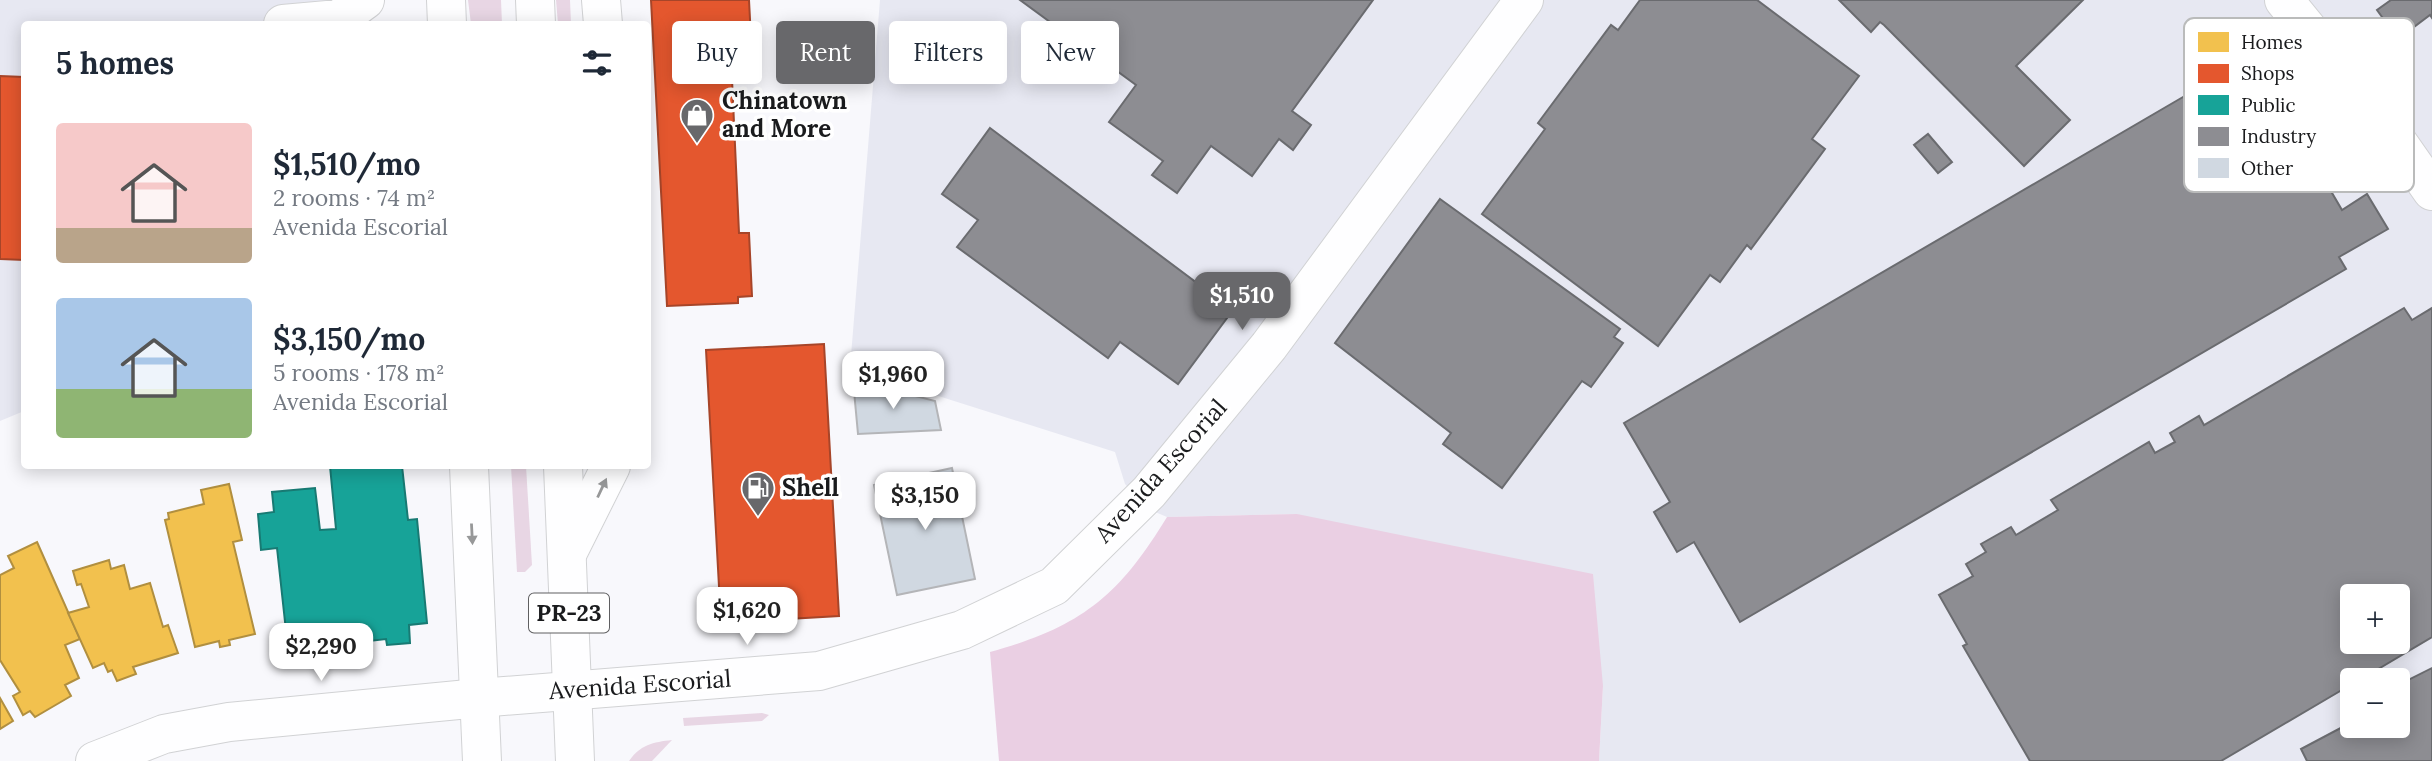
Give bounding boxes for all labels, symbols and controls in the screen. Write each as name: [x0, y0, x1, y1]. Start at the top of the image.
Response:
legend: [2184, 18, 2414, 192]
chip: Buy: [672, 21, 762, 84]
chip: Rent: [776, 21, 875, 84]
chip: Filters: [889, 21, 1007, 84]
chip: New: [1021, 21, 1119, 84]
text: Homes: [2241, 30, 2303, 54]
text: 5 homes: [56, 44, 174, 82]
icon: filters: [578, 44, 616, 82]
text: Shops: [2241, 61, 2295, 85]
place label: Chinatown and More: [722, 85, 847, 144]
text: Public: [2241, 93, 2296, 117]
shop icon: Chinatown and More: [678, 96, 716, 145]
text: Industry: [2241, 124, 2316, 148]
text: $1,510/mo: [273, 145, 421, 183]
icon: home: [112, 151, 196, 235]
text: Other: [2241, 156, 2294, 180]
text: 2 rooms · 74 m²: [273, 183, 435, 212]
text: Avenida Escorial: [273, 212, 448, 241]
pin: $1,510: [1185, 272, 1299, 332]
text: $1,510: [1210, 280, 1275, 309]
text: $3,150/mo: [273, 320, 425, 358]
icon: home: [112, 326, 196, 410]
pin: $1,960: [836, 352, 950, 411]
text: 5 rooms · 178 m²: [273, 358, 445, 387]
text: $1,960: [858, 359, 928, 388]
text: Avenida Escorial: [273, 387, 448, 416]
street label: Avenida Escorial: [1087, 392, 1233, 550]
fuel station icon: Shell: [739, 469, 777, 518]
place label: Shell: [782, 472, 839, 503]
pin: $3,150: [868, 472, 982, 532]
one-way arrow: [596, 478, 608, 498]
text: $3,150: [891, 480, 959, 509]
one-way arrow: [466, 523, 477, 545]
map controls: [2340, 584, 2410, 738]
button: +: [2340, 584, 2410, 654]
pin: $1,620: [690, 588, 804, 647]
road number: PR-23: [529, 594, 609, 632]
text: $1,620: [713, 595, 781, 624]
pin: $2,290: [264, 624, 378, 683]
text: $2,290: [285, 631, 357, 660]
street label: Avenida Escorial: [547, 663, 732, 706]
button: −: [2340, 668, 2410, 738]

